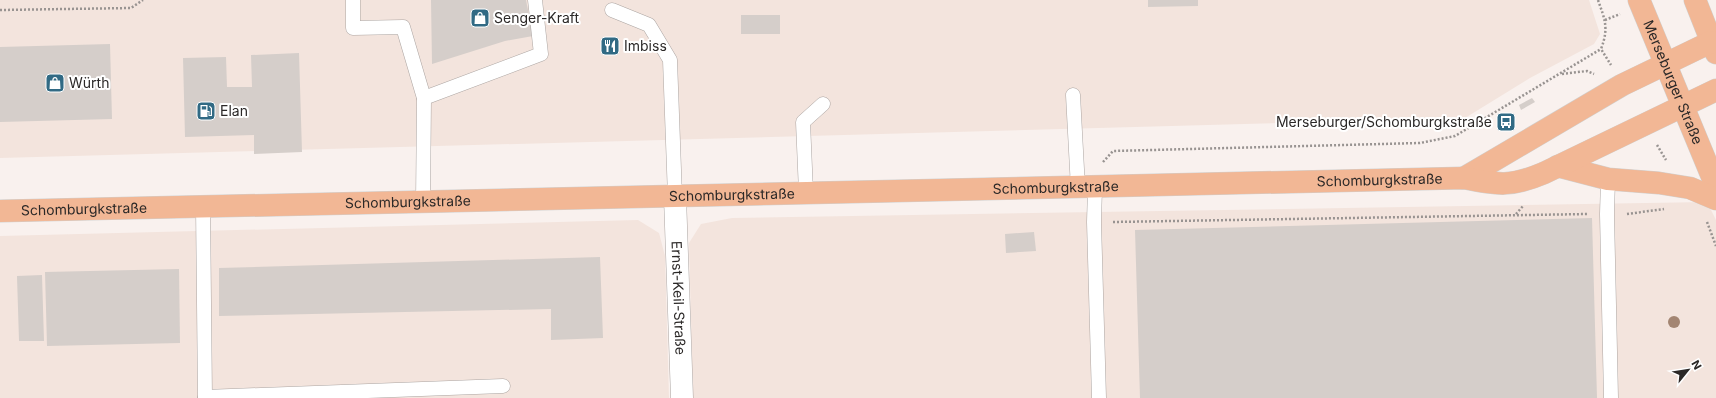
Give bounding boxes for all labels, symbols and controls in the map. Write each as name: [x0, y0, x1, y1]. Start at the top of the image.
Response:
shop icon: Senger-Kraft: [469, 7, 491, 29]
place label: Senger-Kraft: [494, 9, 580, 26]
street label: Merseburger Straße: [1640, 17, 1707, 147]
restaurant icon: Imbiss: [599, 35, 621, 57]
place label: Imbiss: [624, 37, 667, 54]
shop icon: Würth: [44, 72, 66, 94]
place label: Würth: [69, 74, 109, 91]
fuel station icon: Elan: [195, 100, 217, 122]
place label: Elan: [220, 102, 248, 119]
bus stop icon: Merseburger/Schomburgkstraße: [1495, 111, 1517, 133]
place label: Merseburger/Schomburgkstraße: [1276, 113, 1492, 130]
street label: Schomburgkstraße: [1316, 170, 1443, 190]
street label: Schomburgkstraße: [993, 177, 1119, 197]
street label: Schomburgkstraße: [669, 184, 795, 204]
street label: Schomburgkstraße: [345, 192, 471, 211]
street label: Schomburgkstraße: [21, 199, 147, 219]
street label: Ernst-Keil-Straße: [669, 241, 689, 355]
north arrow: [1668, 350, 1708, 390]
text: N: [1689, 358, 1705, 372]

